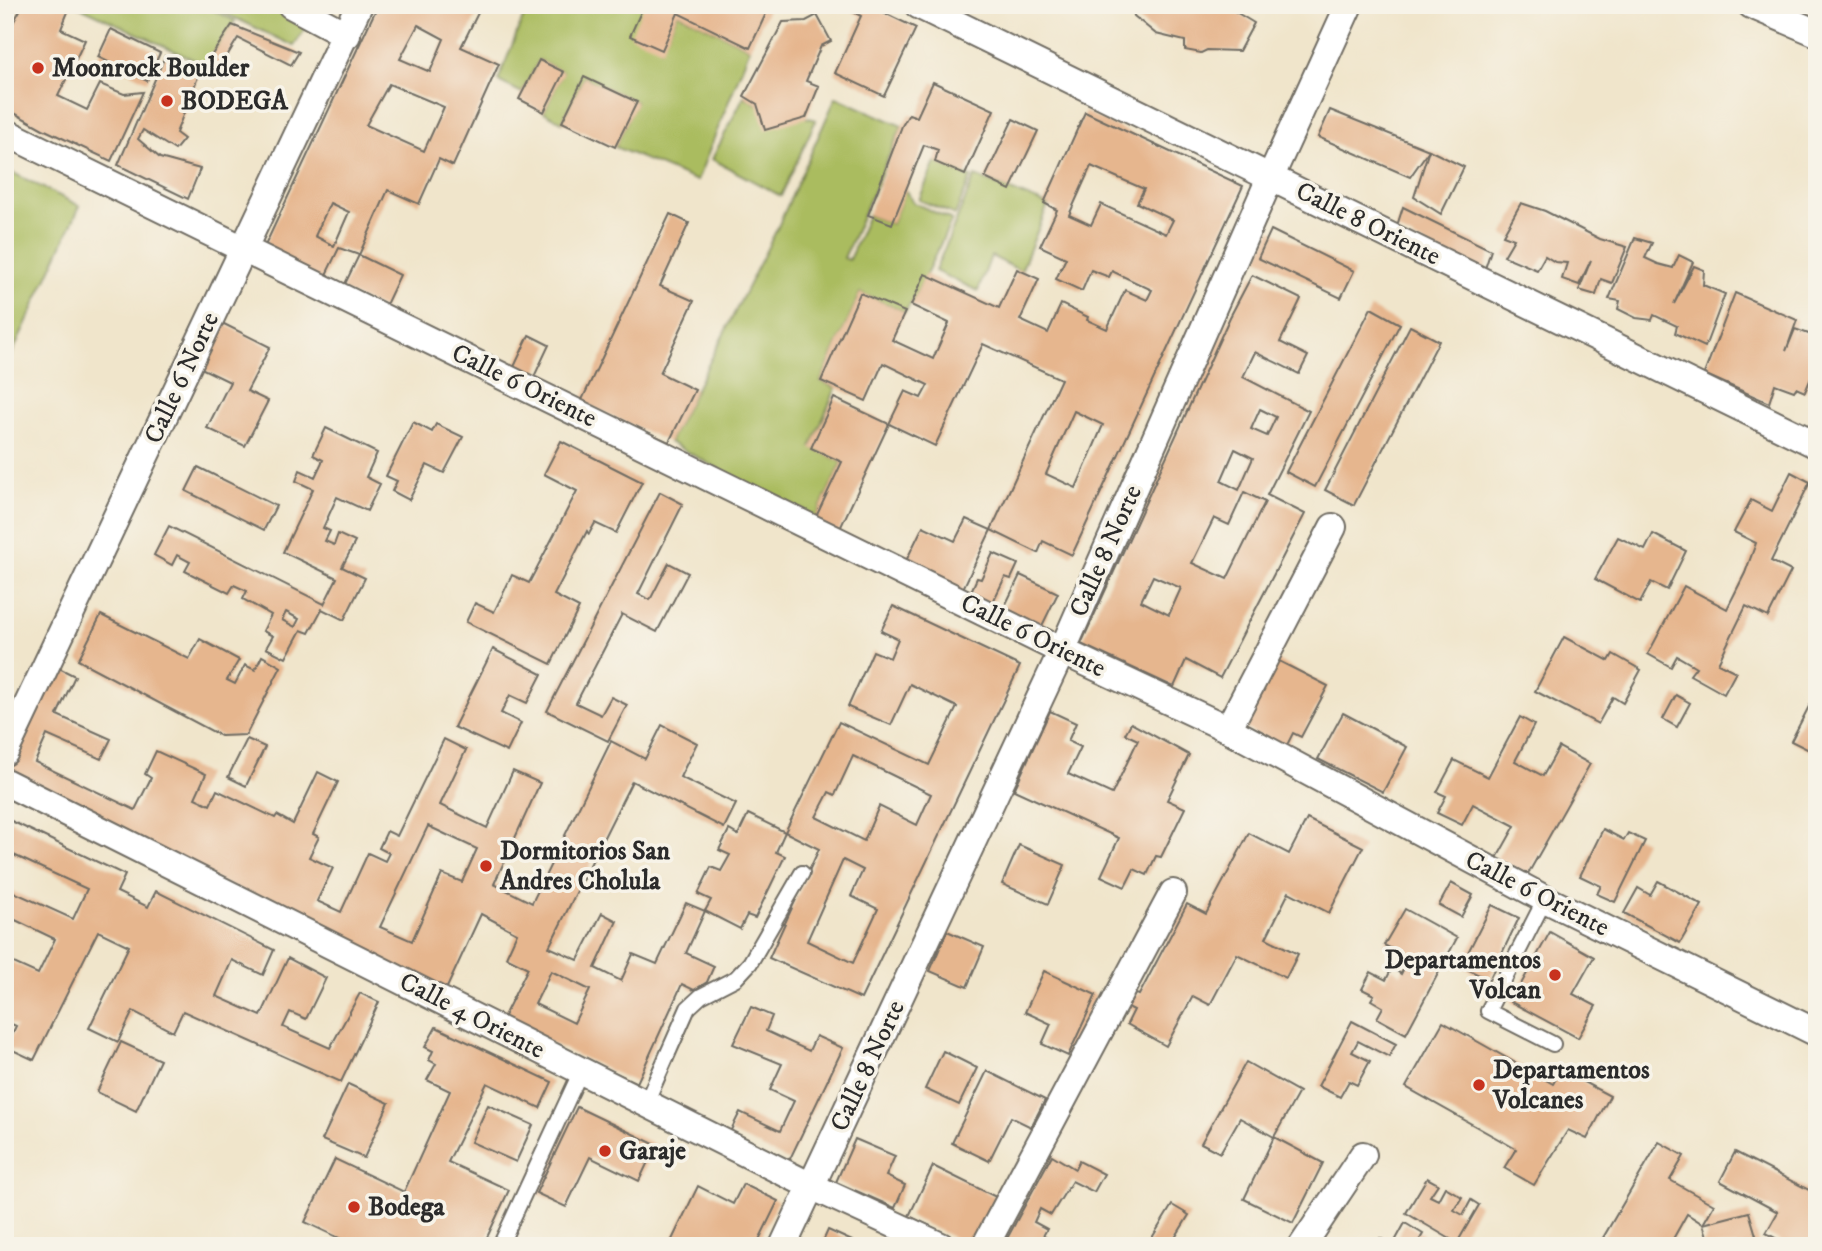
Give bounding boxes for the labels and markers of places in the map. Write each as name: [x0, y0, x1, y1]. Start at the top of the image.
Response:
place label: Moonrock Boulder: [52, 52, 249, 85]
marker: Moonrock Boulder: [30, 60, 46, 76]
place label: BODEGA: [181, 85, 289, 118]
marker: BODEGA: [159, 93, 175, 109]
place label: Dormitorios San Andres Cholula: [499, 835, 671, 898]
marker: Dormitorios San Andres Cholula: [478, 858, 494, 874]
place label: Departamentos Volcan: [1384, 944, 1541, 1007]
marker: Departamentos Volcan: [1547, 967, 1563, 983]
place label: Departamentos Volcanes: [1492, 1054, 1650, 1117]
marker: Departamentos Volcanes: [1471, 1077, 1487, 1093]
place label: Garaje: [619, 1135, 686, 1168]
marker: Garaje: [597, 1143, 613, 1159]
place label: Bodega: [368, 1191, 445, 1224]
marker: Bodega: [346, 1199, 362, 1215]

